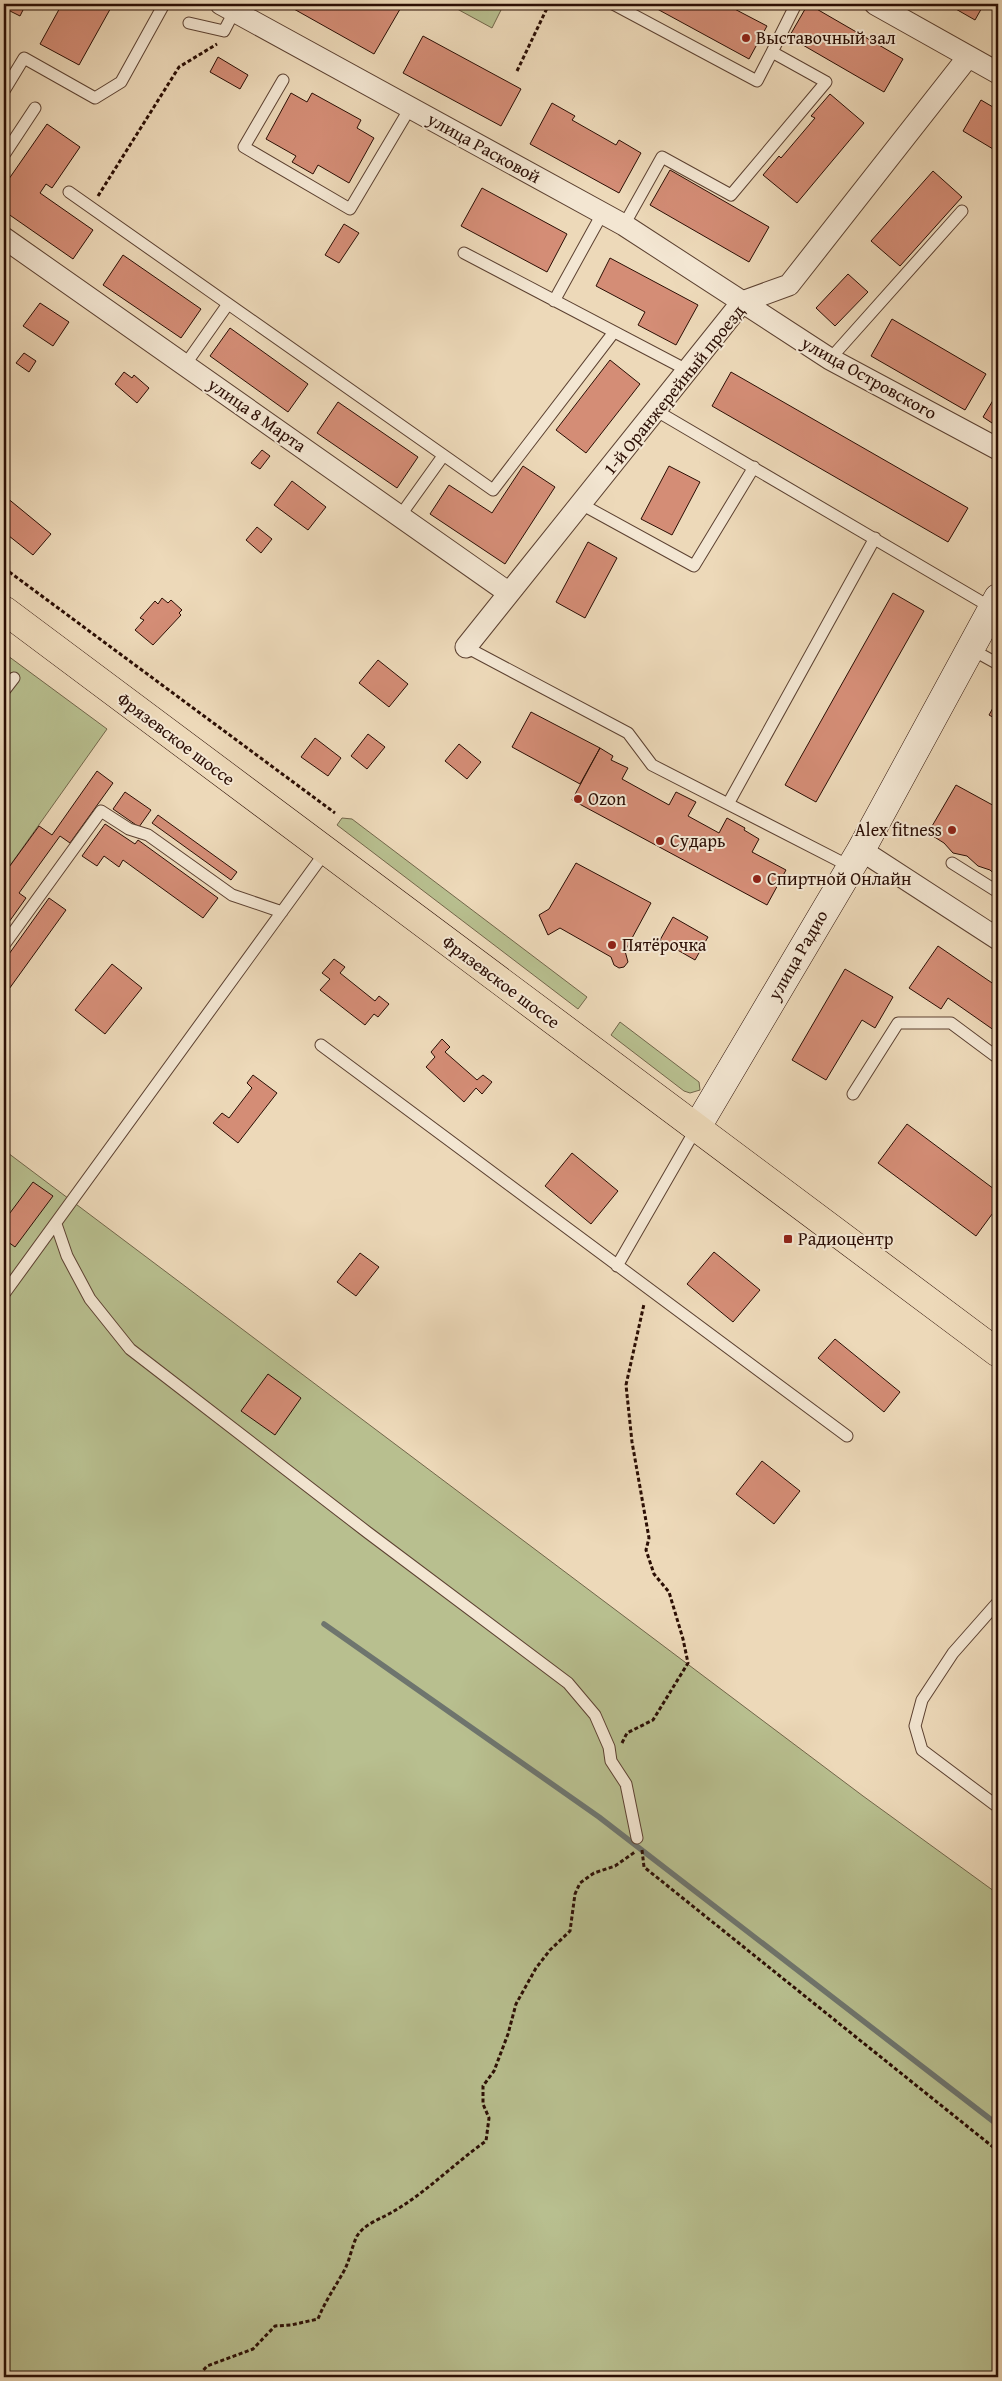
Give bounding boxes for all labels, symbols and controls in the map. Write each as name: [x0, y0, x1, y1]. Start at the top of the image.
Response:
place label: Выставочный зал: [756, 24, 896, 51]
marker: Выставочный зал: [740, 32, 752, 44]
street label: улица Расковой: [422, 105, 546, 190]
street label: 1-й Оранжерейный проезд: [596, 298, 751, 481]
street label: улица Островского: [796, 329, 942, 426]
street label: улица 8 Марта: [202, 370, 312, 459]
street label: Фрязевское шоссе: [112, 685, 241, 792]
place label: Ozon: [588, 785, 626, 812]
marker: Ozon: [572, 793, 584, 805]
place label: Alex fitness: [855, 816, 942, 843]
marker: Alex fitness: [946, 824, 958, 836]
place label: Сударь: [670, 827, 726, 854]
marker: Сударь: [654, 835, 666, 847]
place label: Спиртной Онлайн: [767, 865, 911, 892]
marker: Спиртной Онлайн: [751, 873, 763, 885]
street label: улица Радио: [760, 904, 834, 1006]
street label: Фрязевское шоссе: [437, 928, 566, 1035]
place label: Пятёрочка: [622, 931, 707, 958]
marker: Пятёрочка: [606, 939, 618, 951]
place label: Радиоцентр: [798, 1225, 894, 1252]
marker: Радиоцентр: [782, 1233, 794, 1245]

